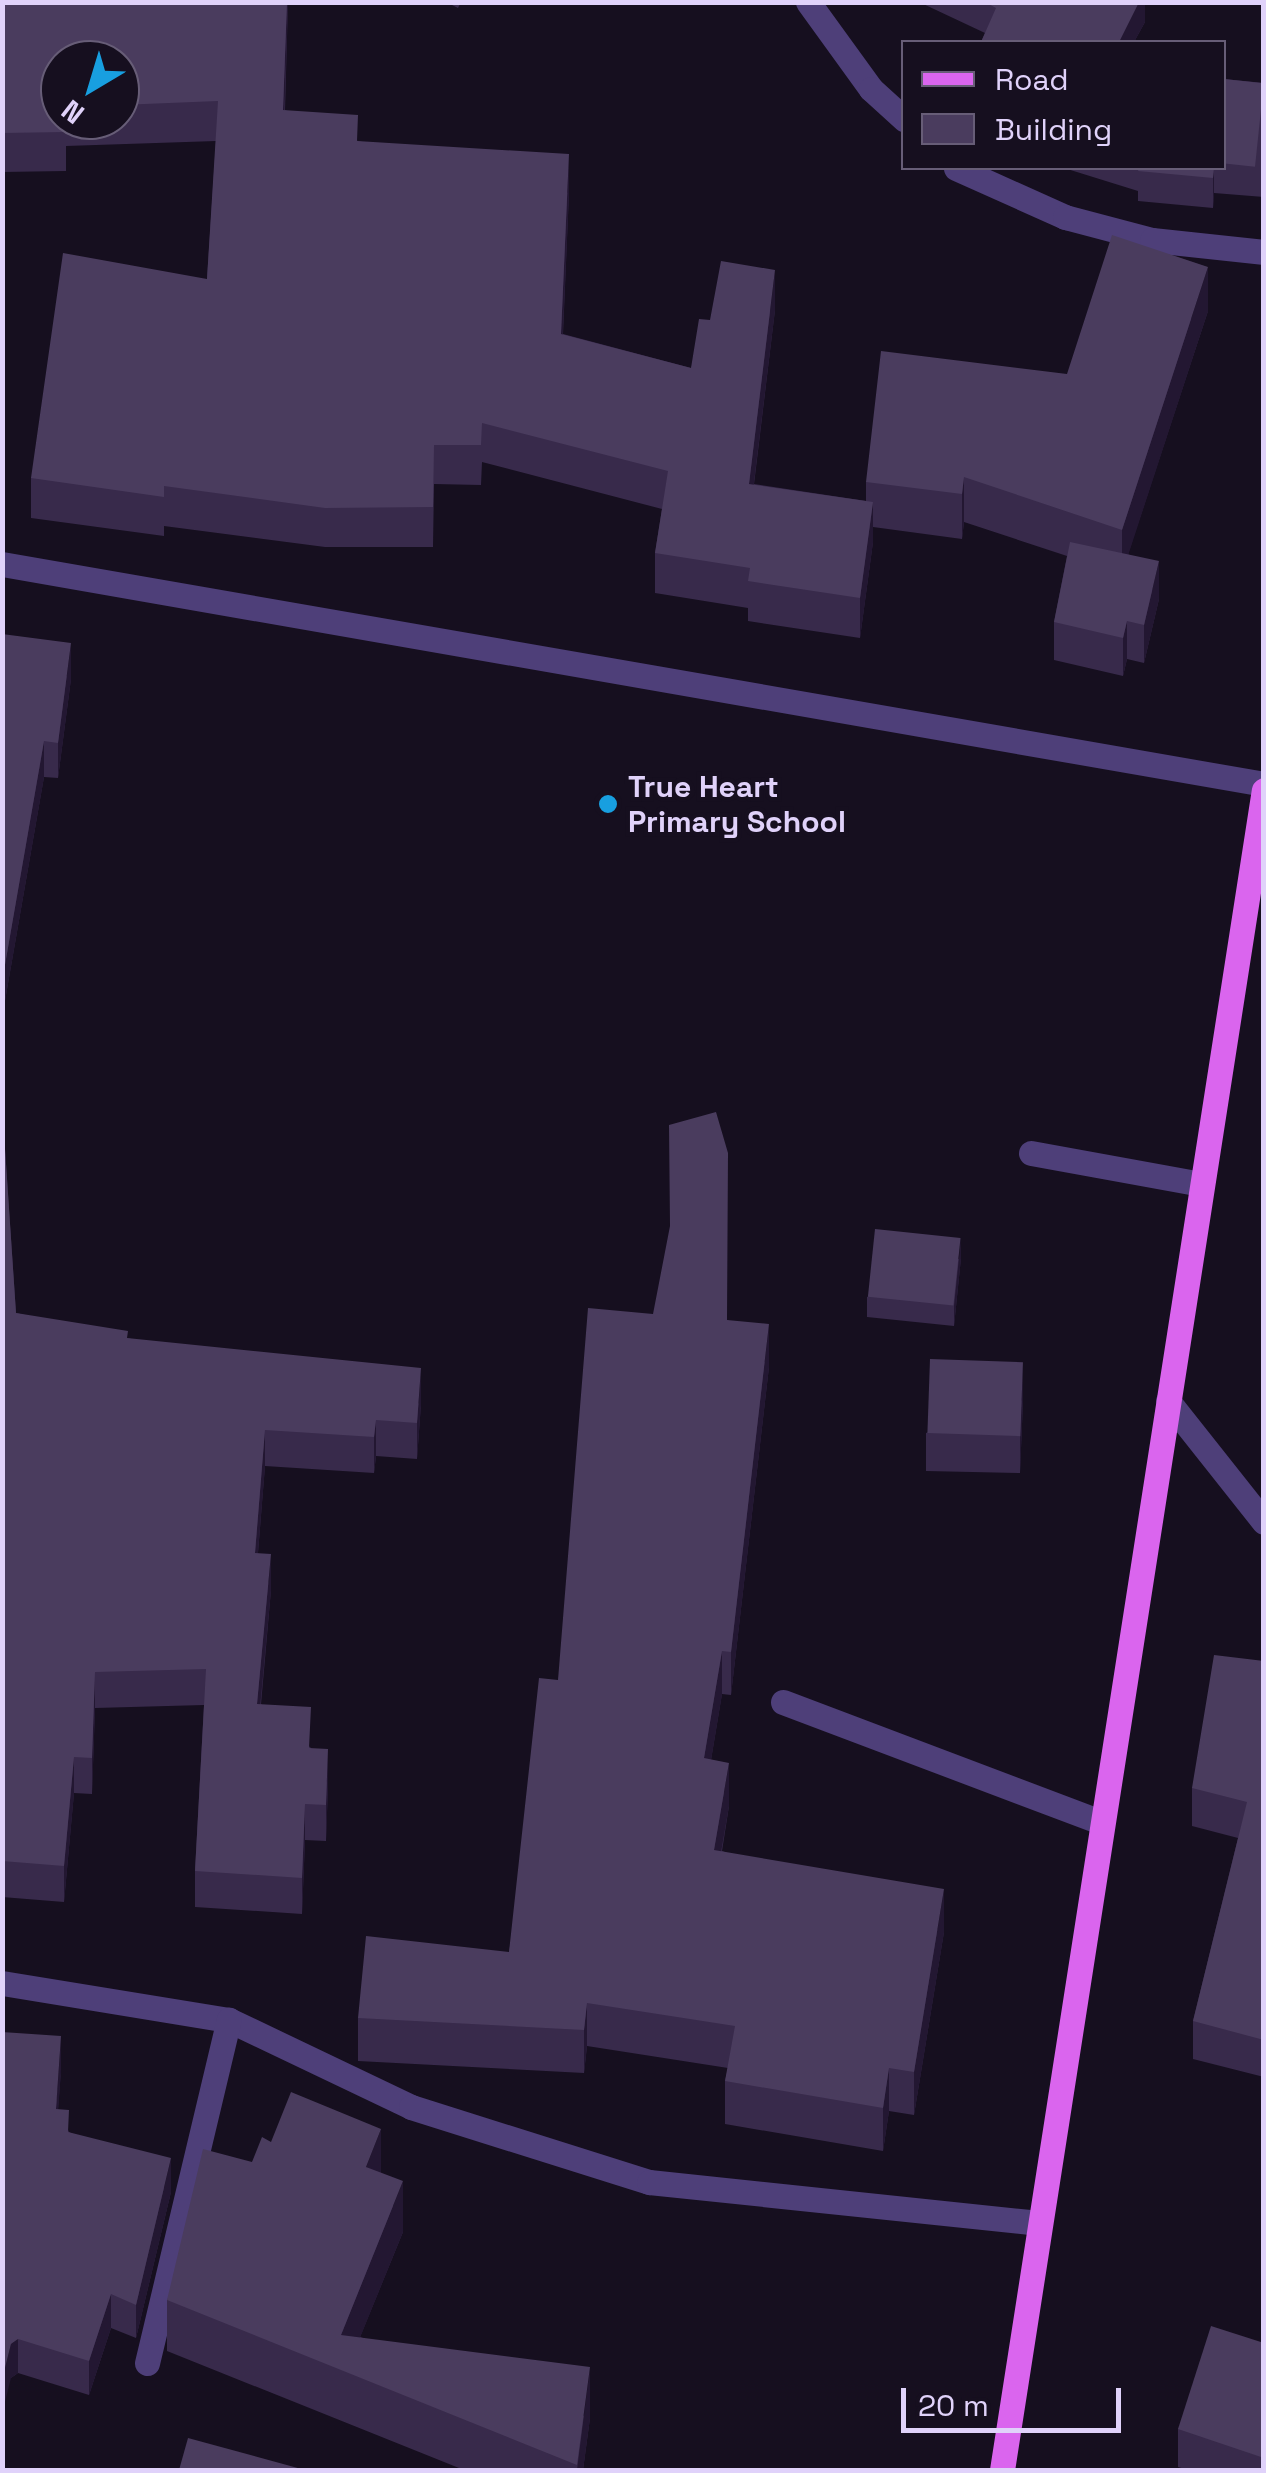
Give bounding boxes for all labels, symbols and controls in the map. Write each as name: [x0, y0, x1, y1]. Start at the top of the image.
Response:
north arrow: [40, 40, 140, 140]
legend: [901, 40, 1226, 170]
text: Road: [995, 60, 1069, 99]
text: N: [54, 92, 91, 132]
text: Building: [995, 110, 1112, 149]
place label: True Heart Primary School: [628, 769, 846, 840]
marker: True Heart Primary School: [597, 793, 619, 815]
scale bar: [906, 2368, 1126, 2430]
text: 20 m: [918, 2386, 989, 2425]

